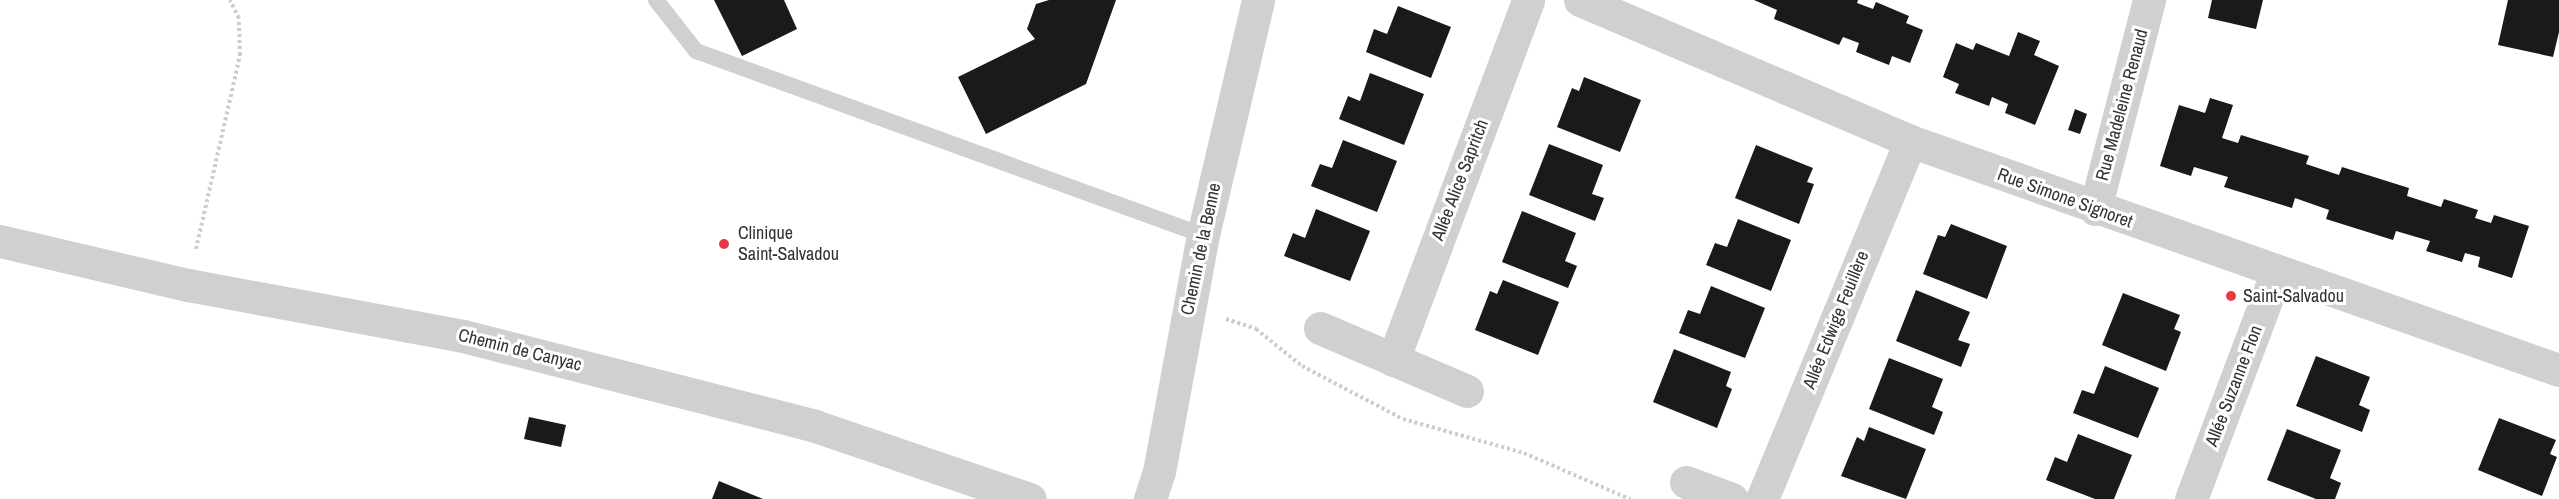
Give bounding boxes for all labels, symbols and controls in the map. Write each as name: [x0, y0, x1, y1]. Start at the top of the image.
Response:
street label: Rue Madeleine Renaud: [2091, 27, 2153, 183]
street label: Allée Alice Sapritch: [1427, 116, 1493, 244]
street label: Rue Simone Signoret: [1995, 164, 2135, 232]
street label: Chemin de la Benne: [1176, 181, 1226, 317]
place label: Clinique Saint-Salvadou: [738, 223, 839, 266]
marker: Clinique Saint-Salvadou: [715, 235, 733, 253]
street label: Allée Edwige Feuillère: [1798, 248, 1874, 392]
place label: Saint-Salvadou: [2243, 285, 2344, 307]
marker: Saint-Salvadou: [2224, 289, 2238, 303]
street label: Allée Suzanne Flon: [2201, 322, 2267, 450]
street label: Chemin de Canyac: [456, 324, 584, 376]

